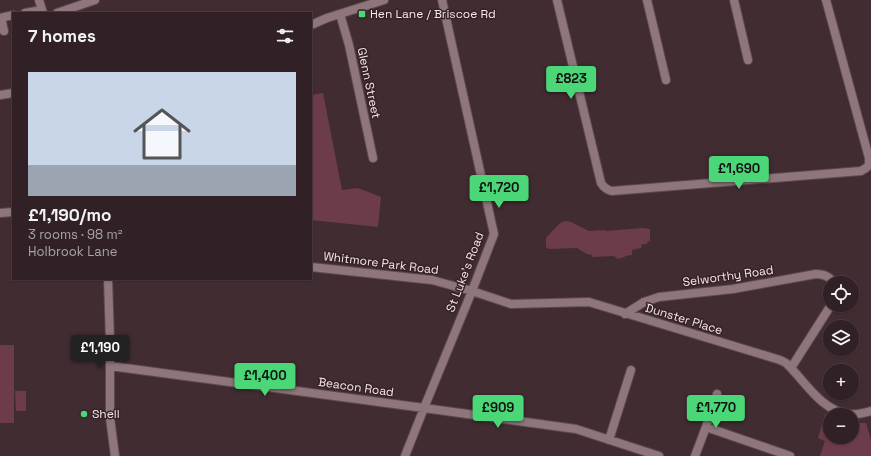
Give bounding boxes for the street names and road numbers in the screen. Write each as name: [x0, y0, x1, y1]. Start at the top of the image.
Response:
street label: Glenn Street: [354, 46, 384, 120]
street label: St Luke's Road: [442, 230, 488, 314]
street label: Whitmore Park Road: [322, 248, 440, 278]
street label: Selworthy Road: [682, 262, 774, 290]
street label: Dunster Place: [643, 300, 725, 338]
street label: Beacon Road: [317, 374, 395, 400]

